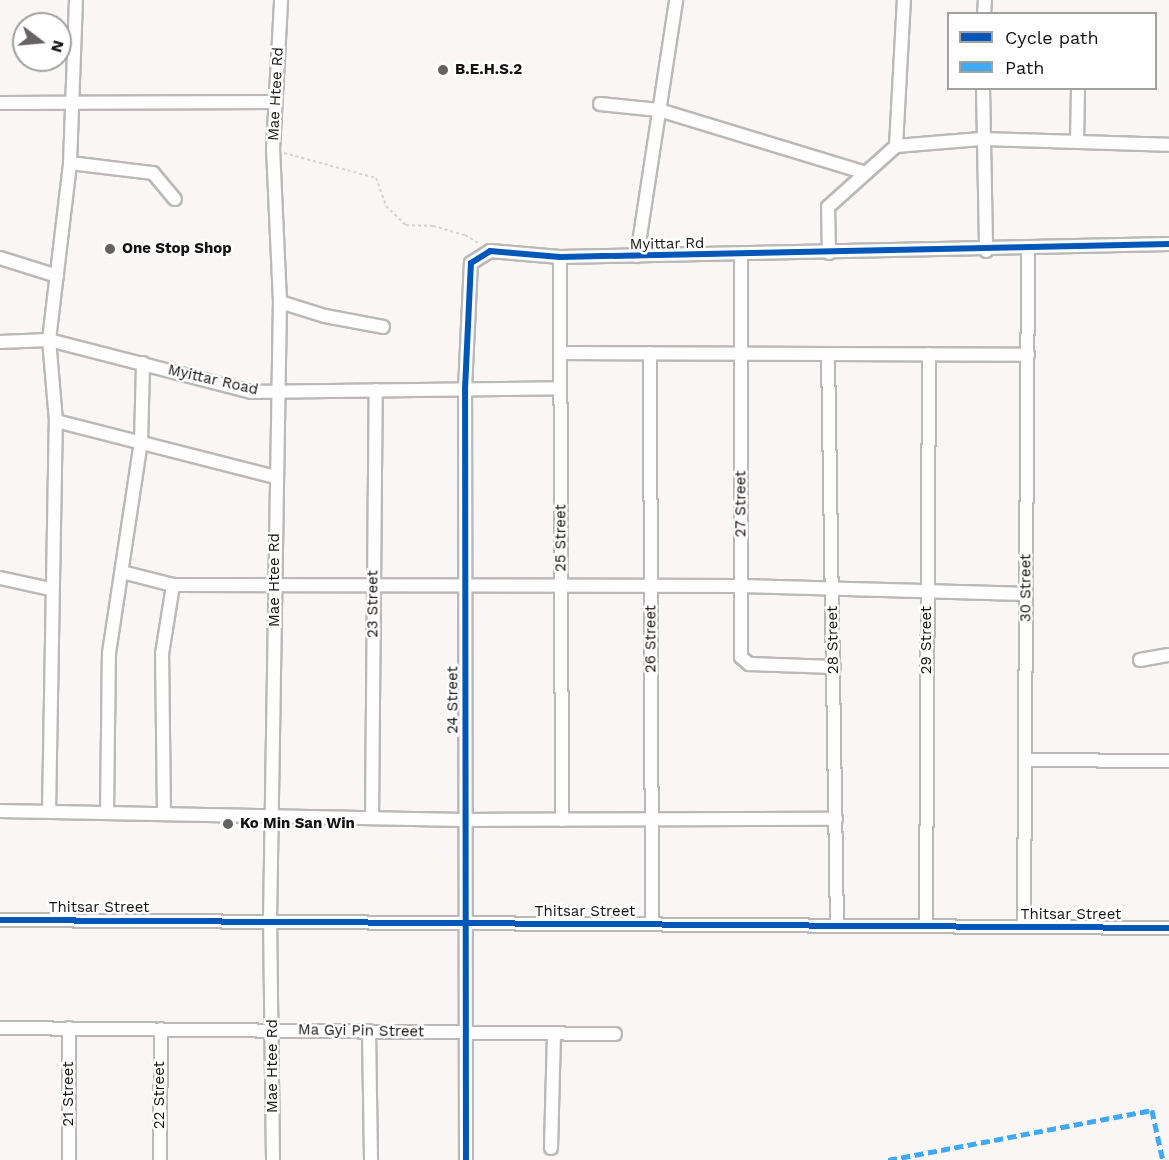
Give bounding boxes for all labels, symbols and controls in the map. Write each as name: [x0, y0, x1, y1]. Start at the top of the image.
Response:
north arrow: [12, 12, 72, 72]
legend: [947, 12, 1157, 90]
text: Cycle path: [1005, 27, 1099, 48]
text: N: [47, 38, 69, 55]
street label: Mae Htee Rd: [265, 47, 287, 141]
text: Path: [1005, 57, 1045, 78]
place label: B.E.H.S.2: [455, 61, 522, 79]
marker: B.E.H.S.2: [436, 63, 450, 77]
street label: Myittar Rd: [629, 234, 705, 254]
place label: One Stop Shop: [122, 240, 232, 258]
marker: One Stop Shop: [103, 242, 117, 256]
street label: Myittar Road: [166, 361, 260, 399]
street label: 27 Street: [732, 470, 750, 538]
street label: 25 Street: [552, 504, 570, 572]
street label: Mae Htee Rd: [266, 533, 284, 627]
street label: 30 Street: [1017, 554, 1035, 622]
street label: 23 Street: [364, 570, 382, 638]
street label: 26 Street: [642, 605, 660, 673]
street label: 28 Street: [823, 606, 843, 674]
street label: 29 Street: [918, 606, 936, 674]
street label: 24 Street: [444, 666, 462, 734]
place label: Ko Min San Win: [240, 815, 355, 833]
marker: Ko Min San Win: [221, 817, 235, 831]
street label: Thitsar Street: [48, 899, 150, 917]
street label: Thitsar Street: [534, 903, 636, 921]
street label: Thitsar Street: [1020, 906, 1122, 924]
street label: Mae Htee Rd: [264, 1019, 282, 1113]
street label: Ma Gyi Pin Street: [298, 1021, 424, 1041]
street label: 22 Street: [151, 1061, 169, 1129]
street label: 21 Street: [60, 1062, 78, 1126]

